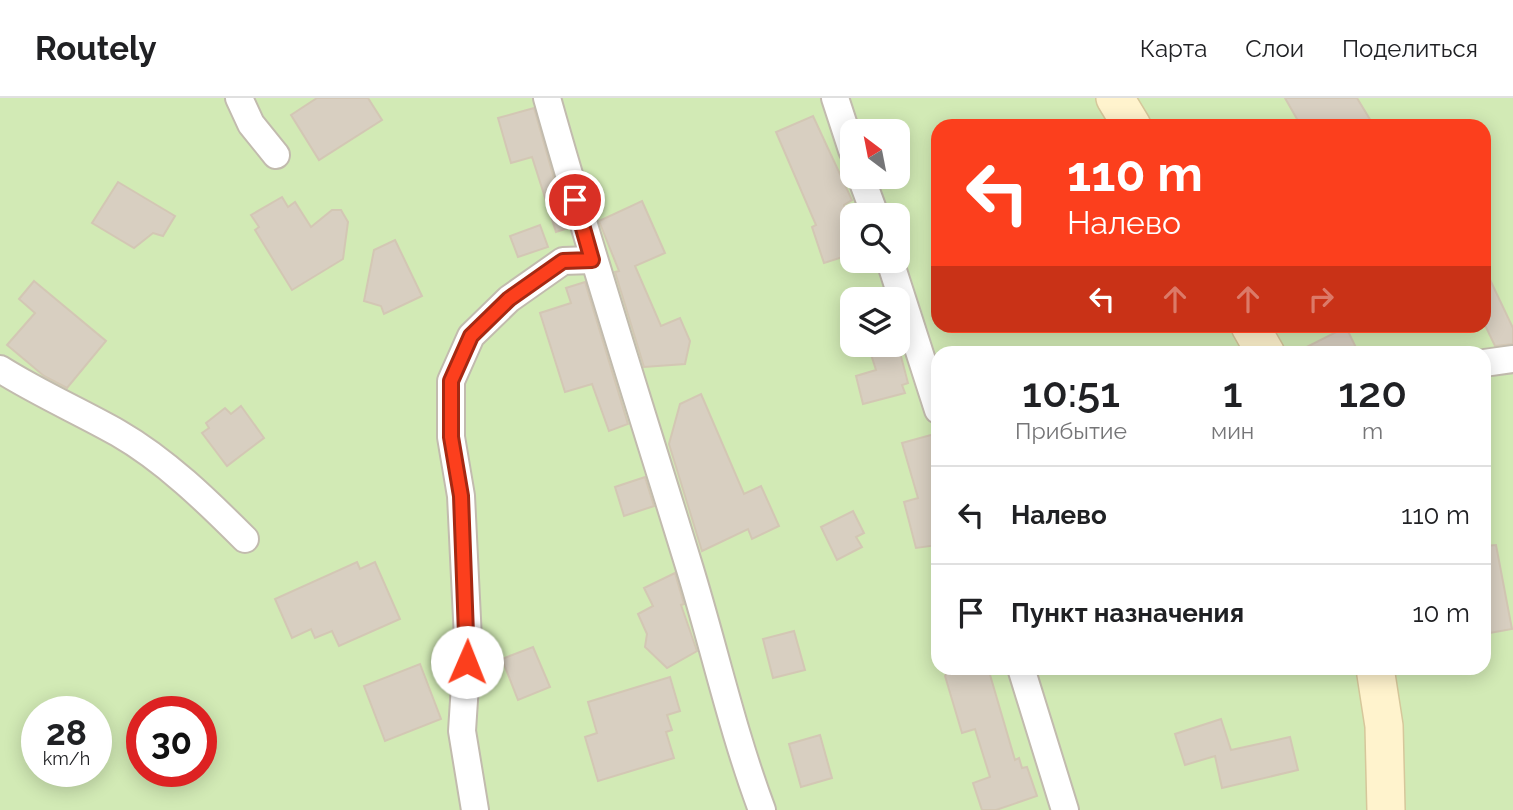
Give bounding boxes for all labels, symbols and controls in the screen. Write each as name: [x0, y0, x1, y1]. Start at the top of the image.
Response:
text: Routely: [35, 29, 157, 68]
text: Карта: [1140, 34, 1207, 63]
text: Слои: [1245, 34, 1304, 63]
text: Поделиться: [1342, 34, 1478, 63]
north arrow: [840, 119, 910, 189]
map controls: [840, 119, 910, 357]
text: 110 m: [1067, 145, 1203, 202]
icon: left: [952, 147, 1043, 238]
pin: [545, 170, 605, 230]
icon: arrive: [556, 181, 594, 219]
button: search: [840, 203, 910, 273]
text: Налево: [1067, 204, 1181, 241]
icon: left: [1083, 280, 1121, 318]
icon: ahead: [1156, 280, 1194, 318]
icon: ahead: [1229, 280, 1267, 318]
icon: right: [1302, 280, 1340, 318]
button: layers: [840, 287, 910, 357]
text: 10:51: [1022, 368, 1120, 417]
text: 1: [1223, 368, 1243, 417]
text: 120: [1338, 368, 1407, 417]
text: Прибытие: [1015, 417, 1127, 444]
text: мин: [1211, 417, 1254, 444]
text: m: [1362, 417, 1383, 444]
icon: left: [952, 496, 990, 534]
text: Налево: [1011, 500, 1107, 530]
text: 110 m: [1401, 500, 1470, 530]
icon: arrive: [952, 594, 990, 632]
text: Пункт назначения: [1011, 598, 1244, 628]
text: 10 m: [1412, 598, 1470, 628]
position arrow: [430, 625, 504, 699]
speed limit sign: 30: [126, 696, 217, 787]
text: 28: [46, 712, 87, 753]
text: km/h: [43, 748, 90, 769]

